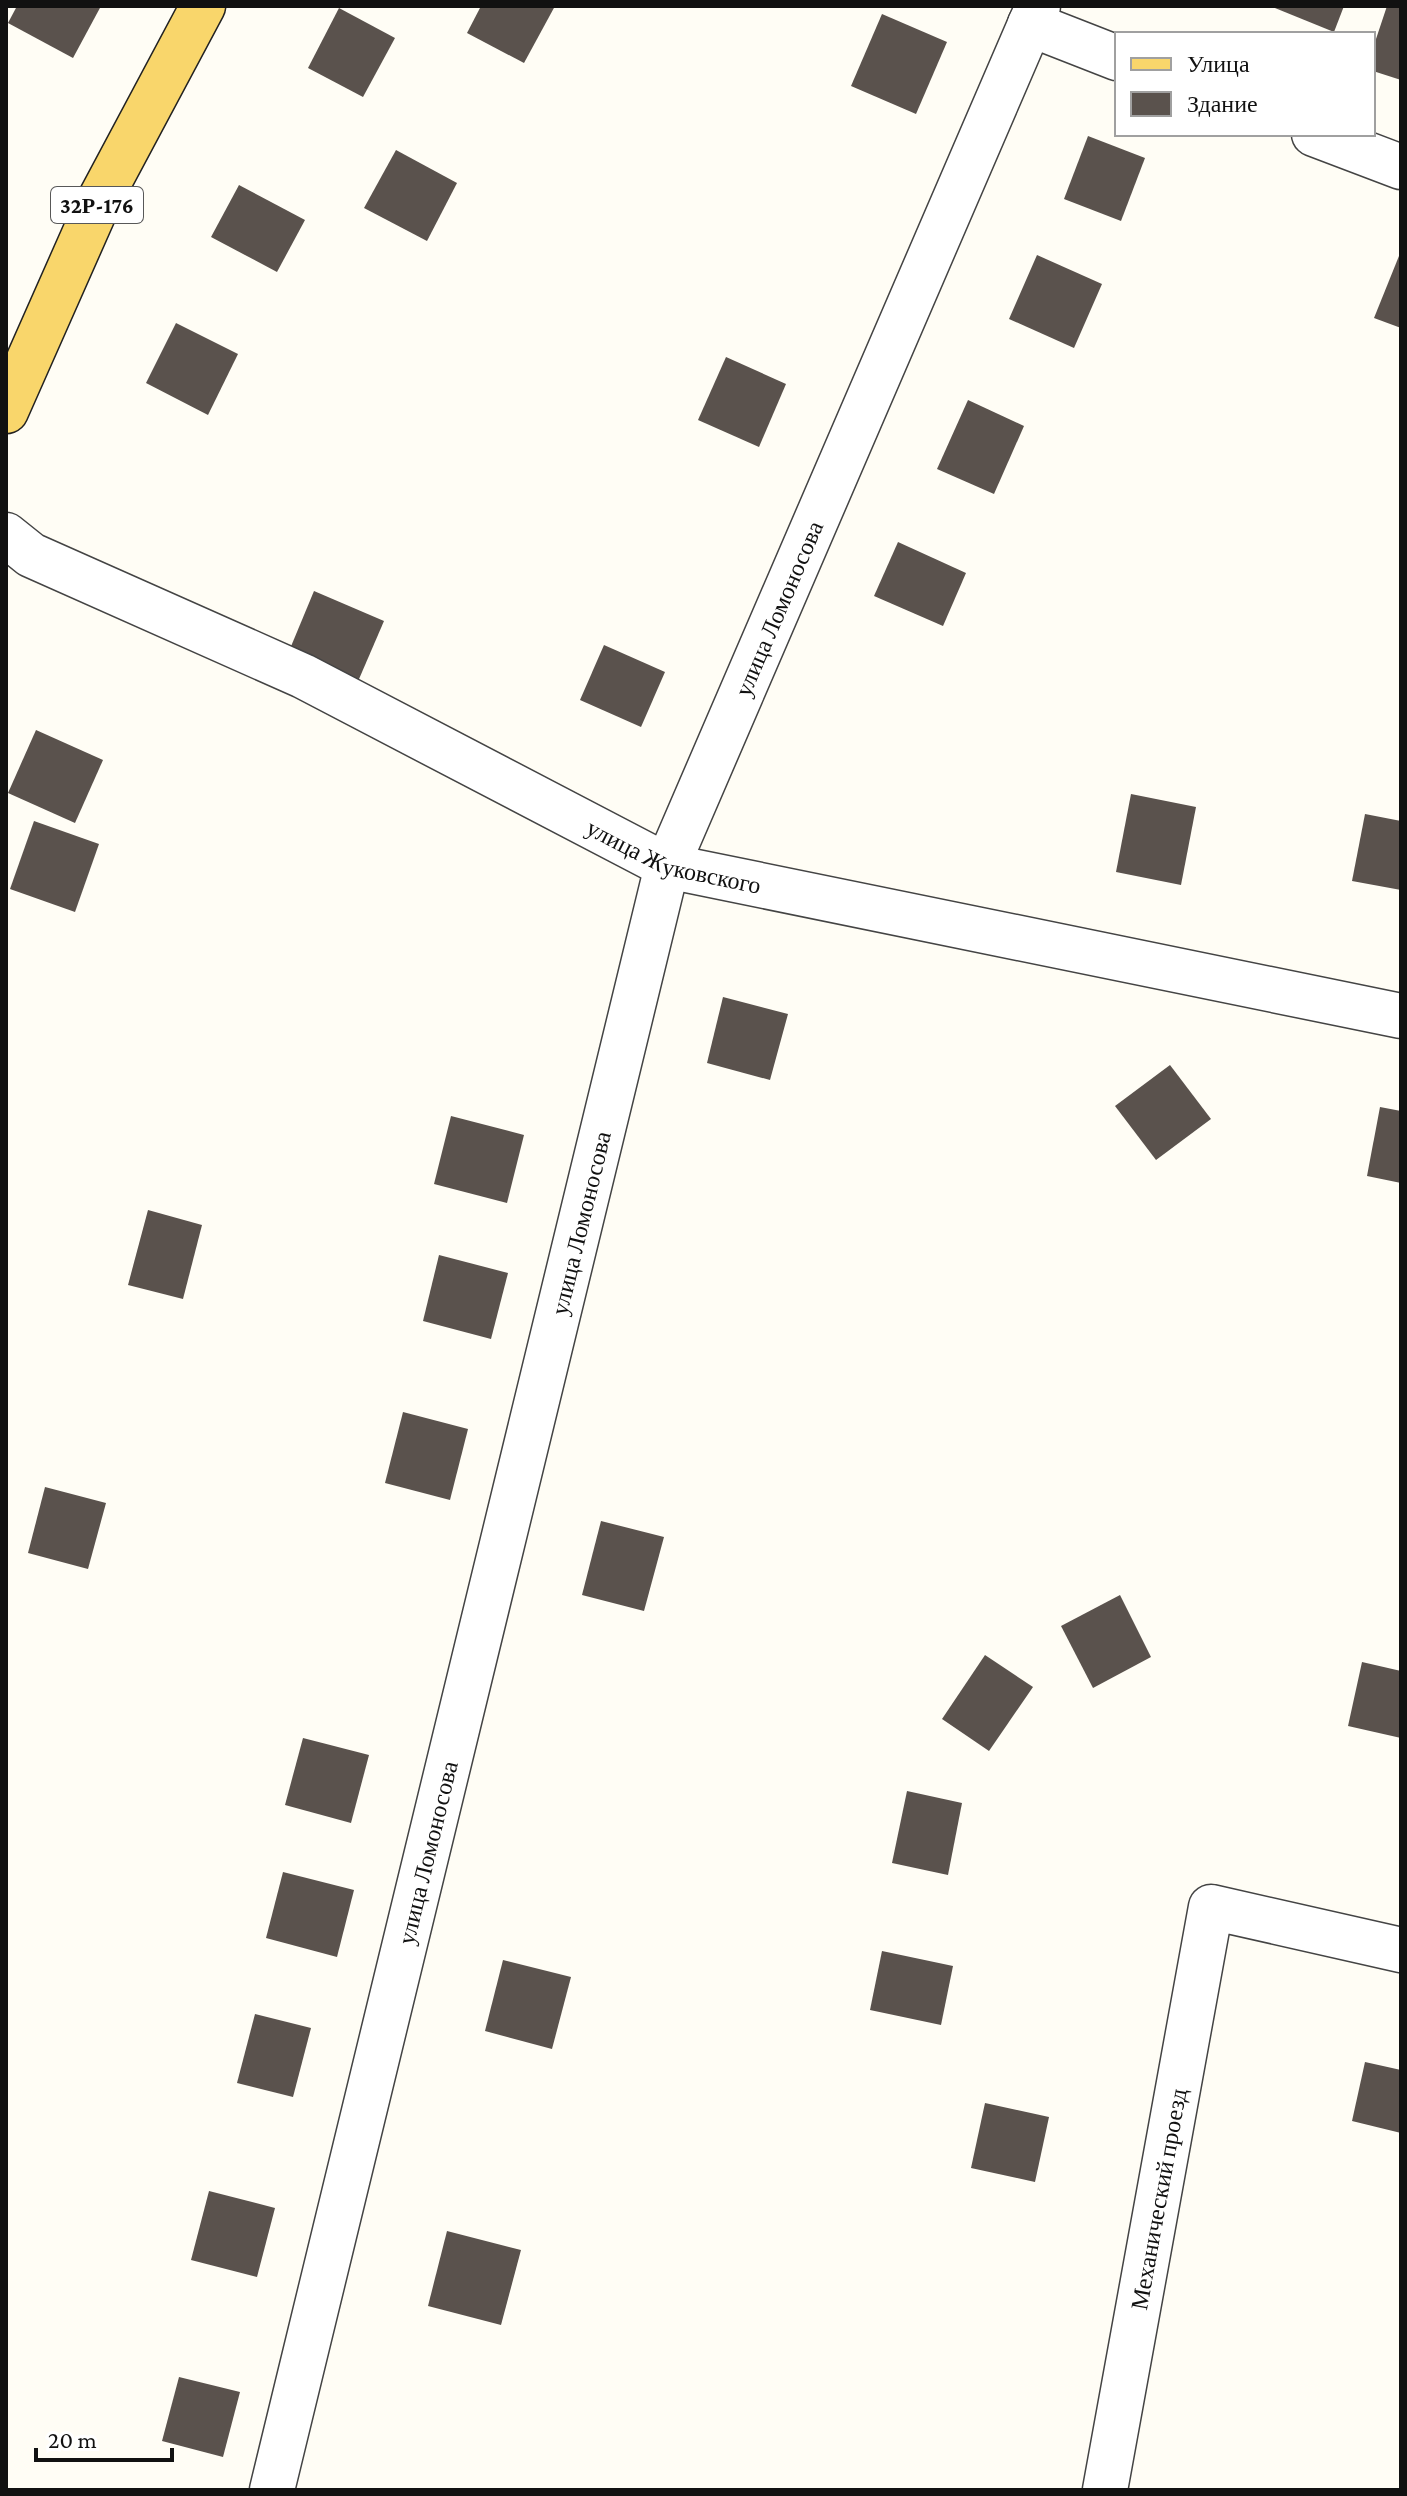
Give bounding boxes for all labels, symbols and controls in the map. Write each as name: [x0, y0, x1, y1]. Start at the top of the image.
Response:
legend: [1115, 32, 1375, 136]
text: Улица: [1187, 50, 1250, 77]
text: Здание: [1187, 90, 1258, 117]
road number: 32Р-176: [51, 187, 143, 223]
street label: улица Ломоносова: [729, 516, 828, 700]
street label: улица Жуковского: [582, 813, 764, 898]
street label: улица Ломоносова: [545, 1128, 616, 1317]
street label: улица Ломоносова: [392, 1758, 462, 1947]
street label: Механический проезд: [1125, 2086, 1191, 2312]
scale bar: [36, 2412, 172, 2462]
text: 20 m: [48, 2426, 97, 2453]

